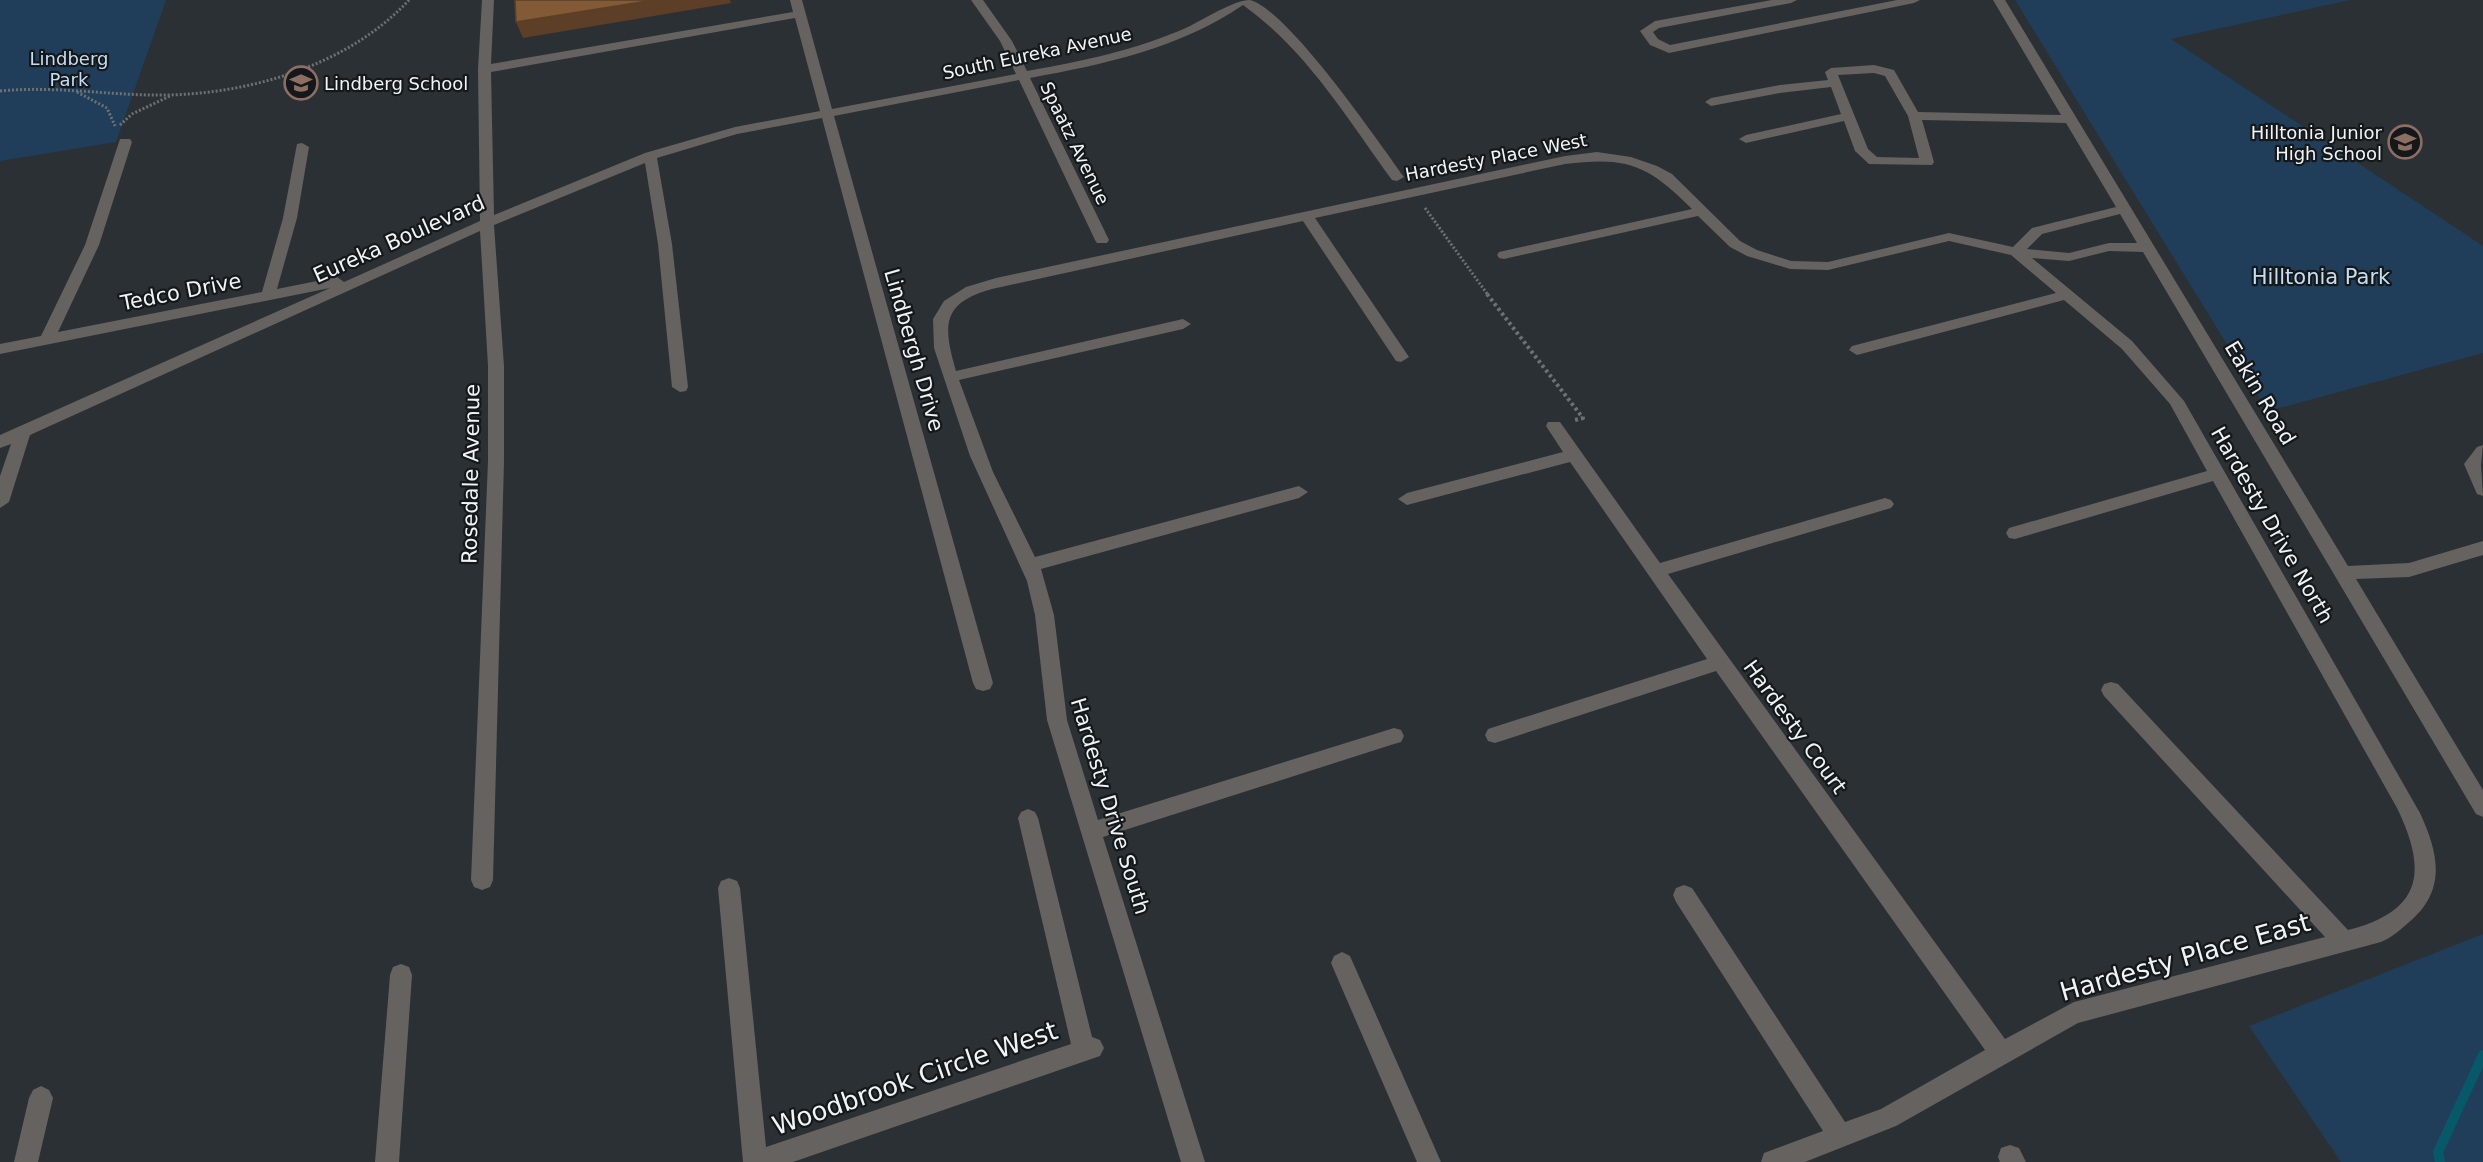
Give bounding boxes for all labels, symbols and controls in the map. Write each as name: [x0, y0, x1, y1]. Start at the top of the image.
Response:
street label: South Eureka Avenue: [941, 23, 1133, 83]
park label: Lindberg Park: [30, 48, 108, 90]
school or university icon: Lindberg School: [283, 65, 319, 101]
place label: Lindberg School: [324, 73, 468, 94]
street label: Spaatz Avenue: [1036, 78, 1114, 208]
place label: Hilltonia Junior High School: [2251, 122, 2383, 164]
school or university icon: Hilltonia Junior High School: [2387, 124, 2423, 160]
street label: Hardesty Place West: [1403, 129, 1589, 185]
street label: Eureka Boulevard: [310, 190, 488, 288]
park label: Hilltonia Park: [2252, 265, 2391, 289]
street label: Lindbergh Drive: [879, 266, 949, 434]
street label: Tedco Drive: [118, 269, 243, 316]
street label: Eakin Road: [2220, 337, 2300, 449]
street label: Rosedale Avenue: [457, 384, 485, 564]
street label: Hardesty Drive North: [2206, 422, 2338, 628]
street label: Hardesty Court: [1739, 656, 1851, 798]
street label: Hardesty Drive South: [1066, 695, 1154, 917]
street label: Hardesty Place East: [2056, 907, 2314, 1007]
street label: Woodbrook Circle West: [769, 1015, 1061, 1141]

